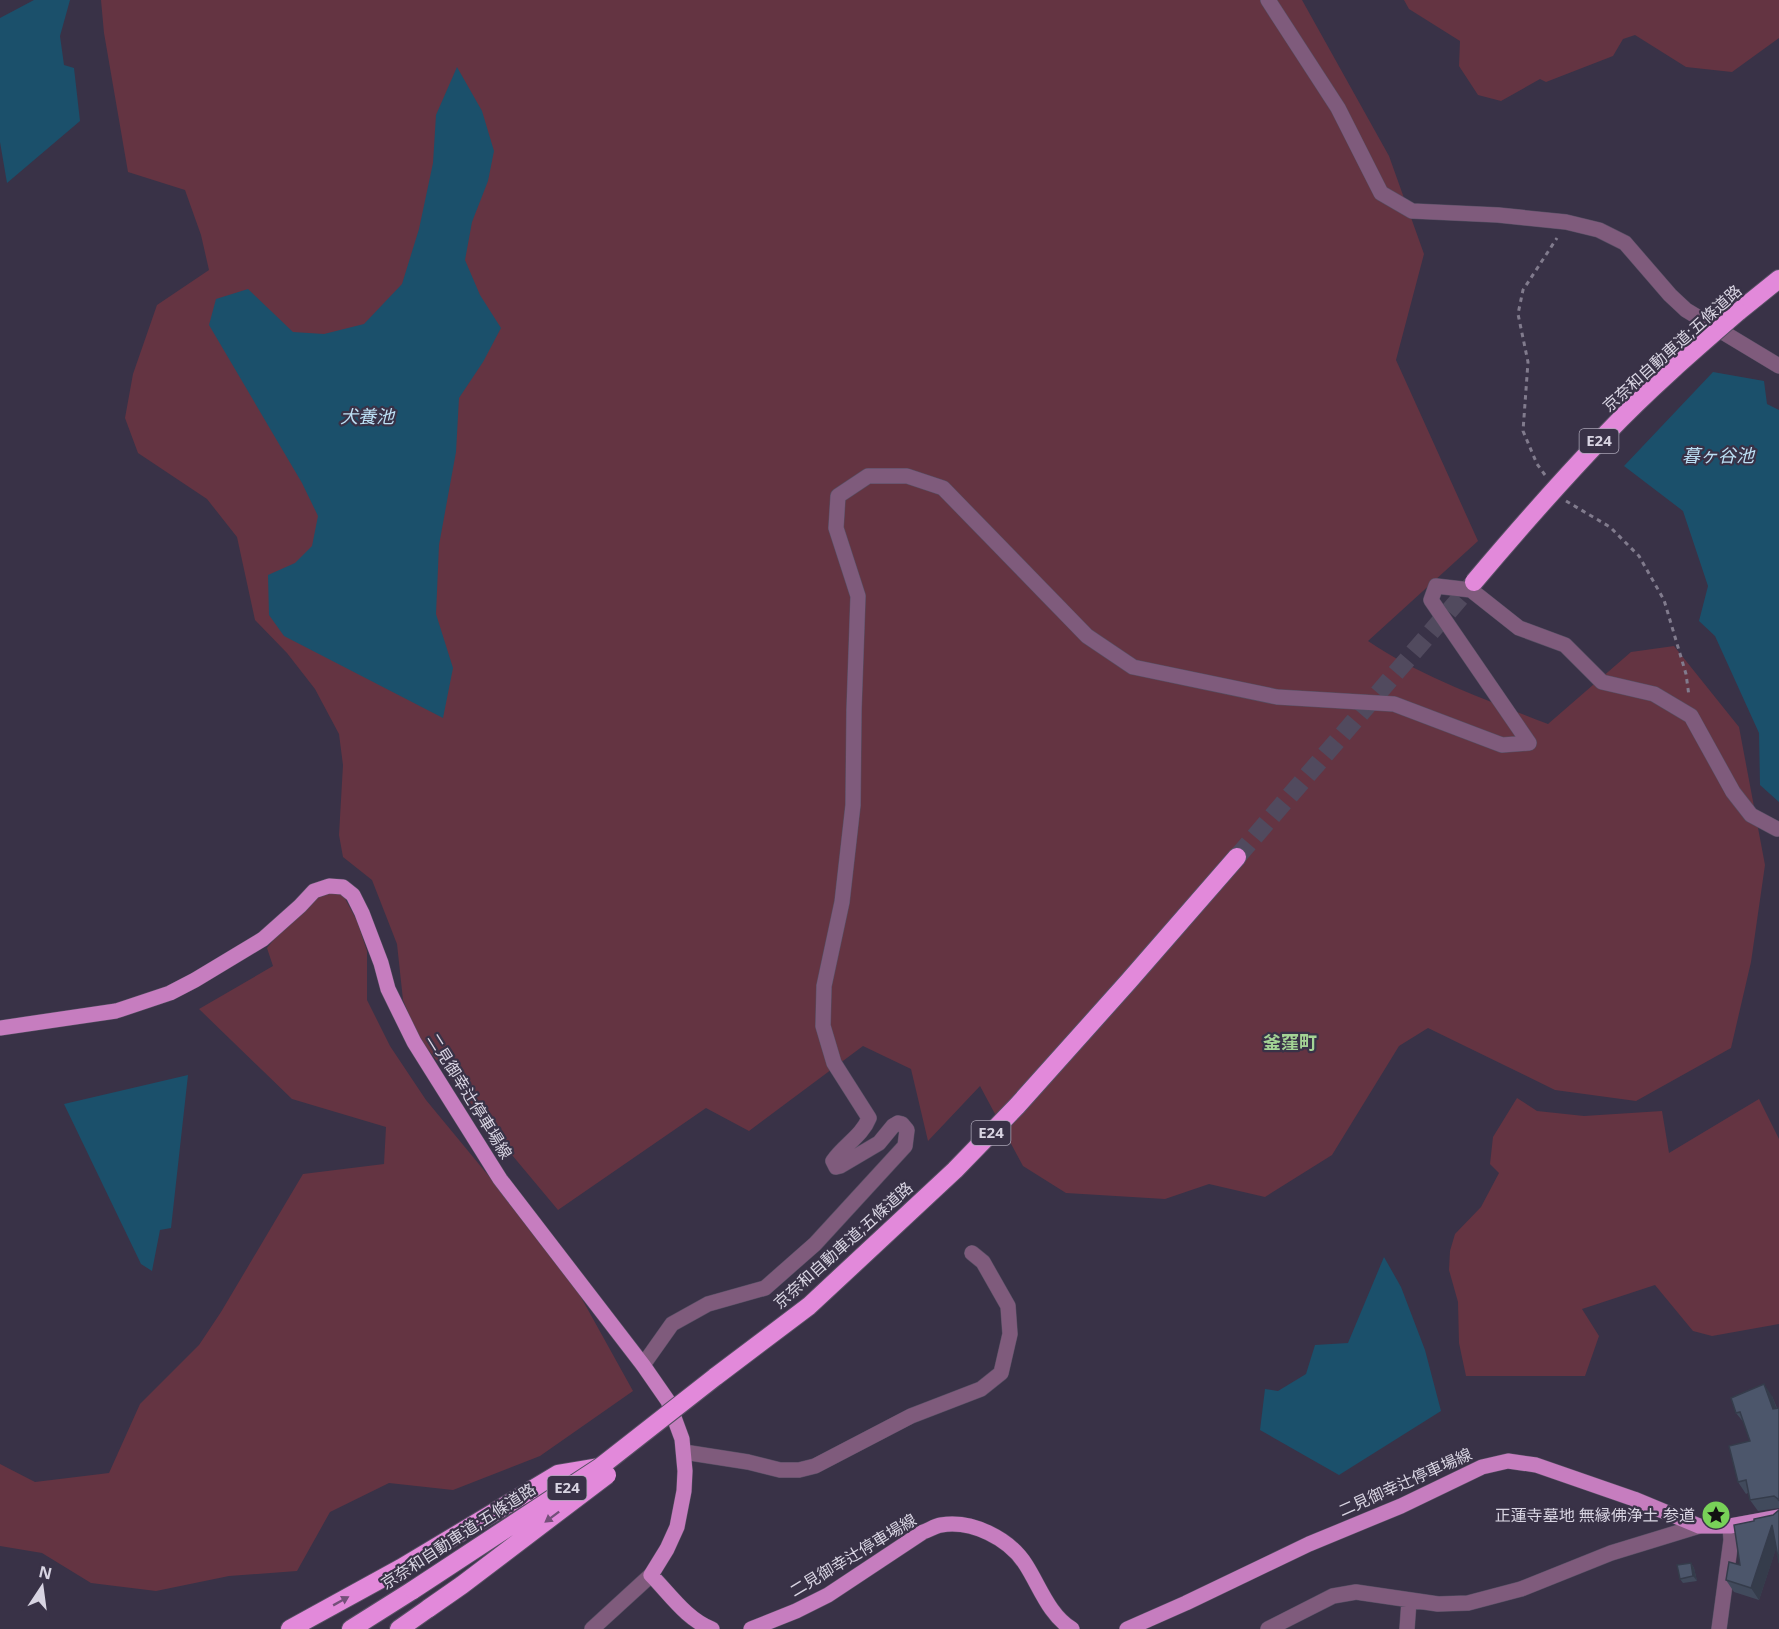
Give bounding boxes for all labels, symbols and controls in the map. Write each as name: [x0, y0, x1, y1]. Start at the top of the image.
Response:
street label: 京奈和自動車道;五條道路: [1598, 280, 1746, 416]
water label: 犬養池: [340, 404, 396, 428]
road number: E24: [1580, 429, 1618, 453]
water label: 暮ヶ谷池: [1682, 443, 1756, 467]
street label: 二見御幸辻停車場線: [423, 1029, 517, 1163]
district label: 釜窪町: [1263, 1030, 1317, 1054]
road number: E24: [972, 1121, 1010, 1145]
street label: 京奈和自動車道;五條道路: [769, 1177, 917, 1313]
street label: 二見御幸辻停車場線: [1335, 1443, 1475, 1521]
road number: E24: [548, 1476, 586, 1500]
street label: 京奈和自動車道;五條道路: [376, 1478, 540, 1594]
place icon: 正蓮寺墓地 無縁佛浄土 参道: [1700, 1499, 1732, 1531]
place label: 正蓮寺墓地 無縁佛浄土 参道: [1495, 1504, 1695, 1526]
street label: 二見御幸辻停車場線: [786, 1508, 920, 1602]
one-way arrow: [544, 1510, 560, 1523]
north arrow: [12, 1557, 72, 1617]
text: N: [37, 1560, 54, 1585]
one-way arrow: [333, 1596, 350, 1606]

